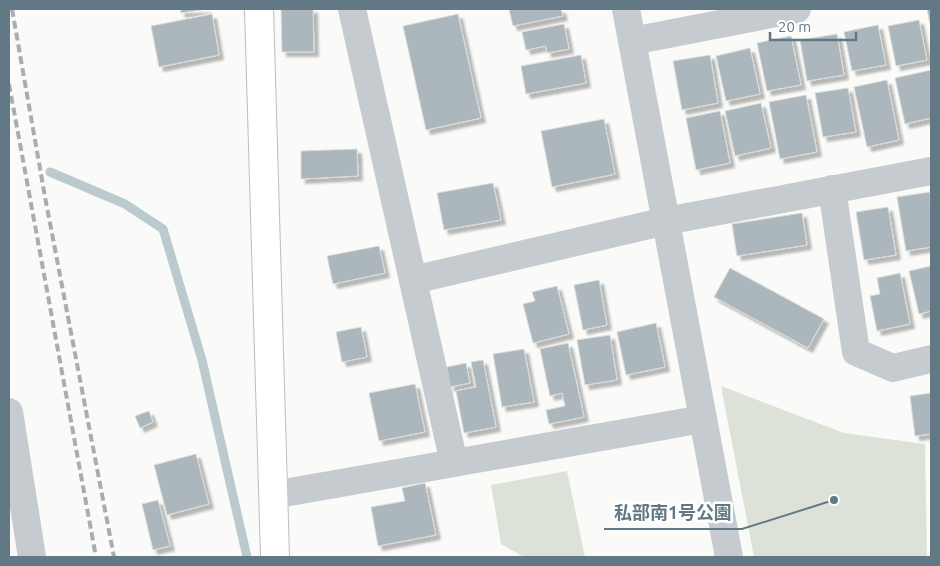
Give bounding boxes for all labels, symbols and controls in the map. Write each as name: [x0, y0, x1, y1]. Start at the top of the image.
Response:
scale bar: [770, 10, 856, 42]
text: 20 m: [778, 18, 811, 35]
callout: 私部南1号公園: [604, 496, 742, 529]
text: 私部南1号公園: [614, 502, 732, 522]

